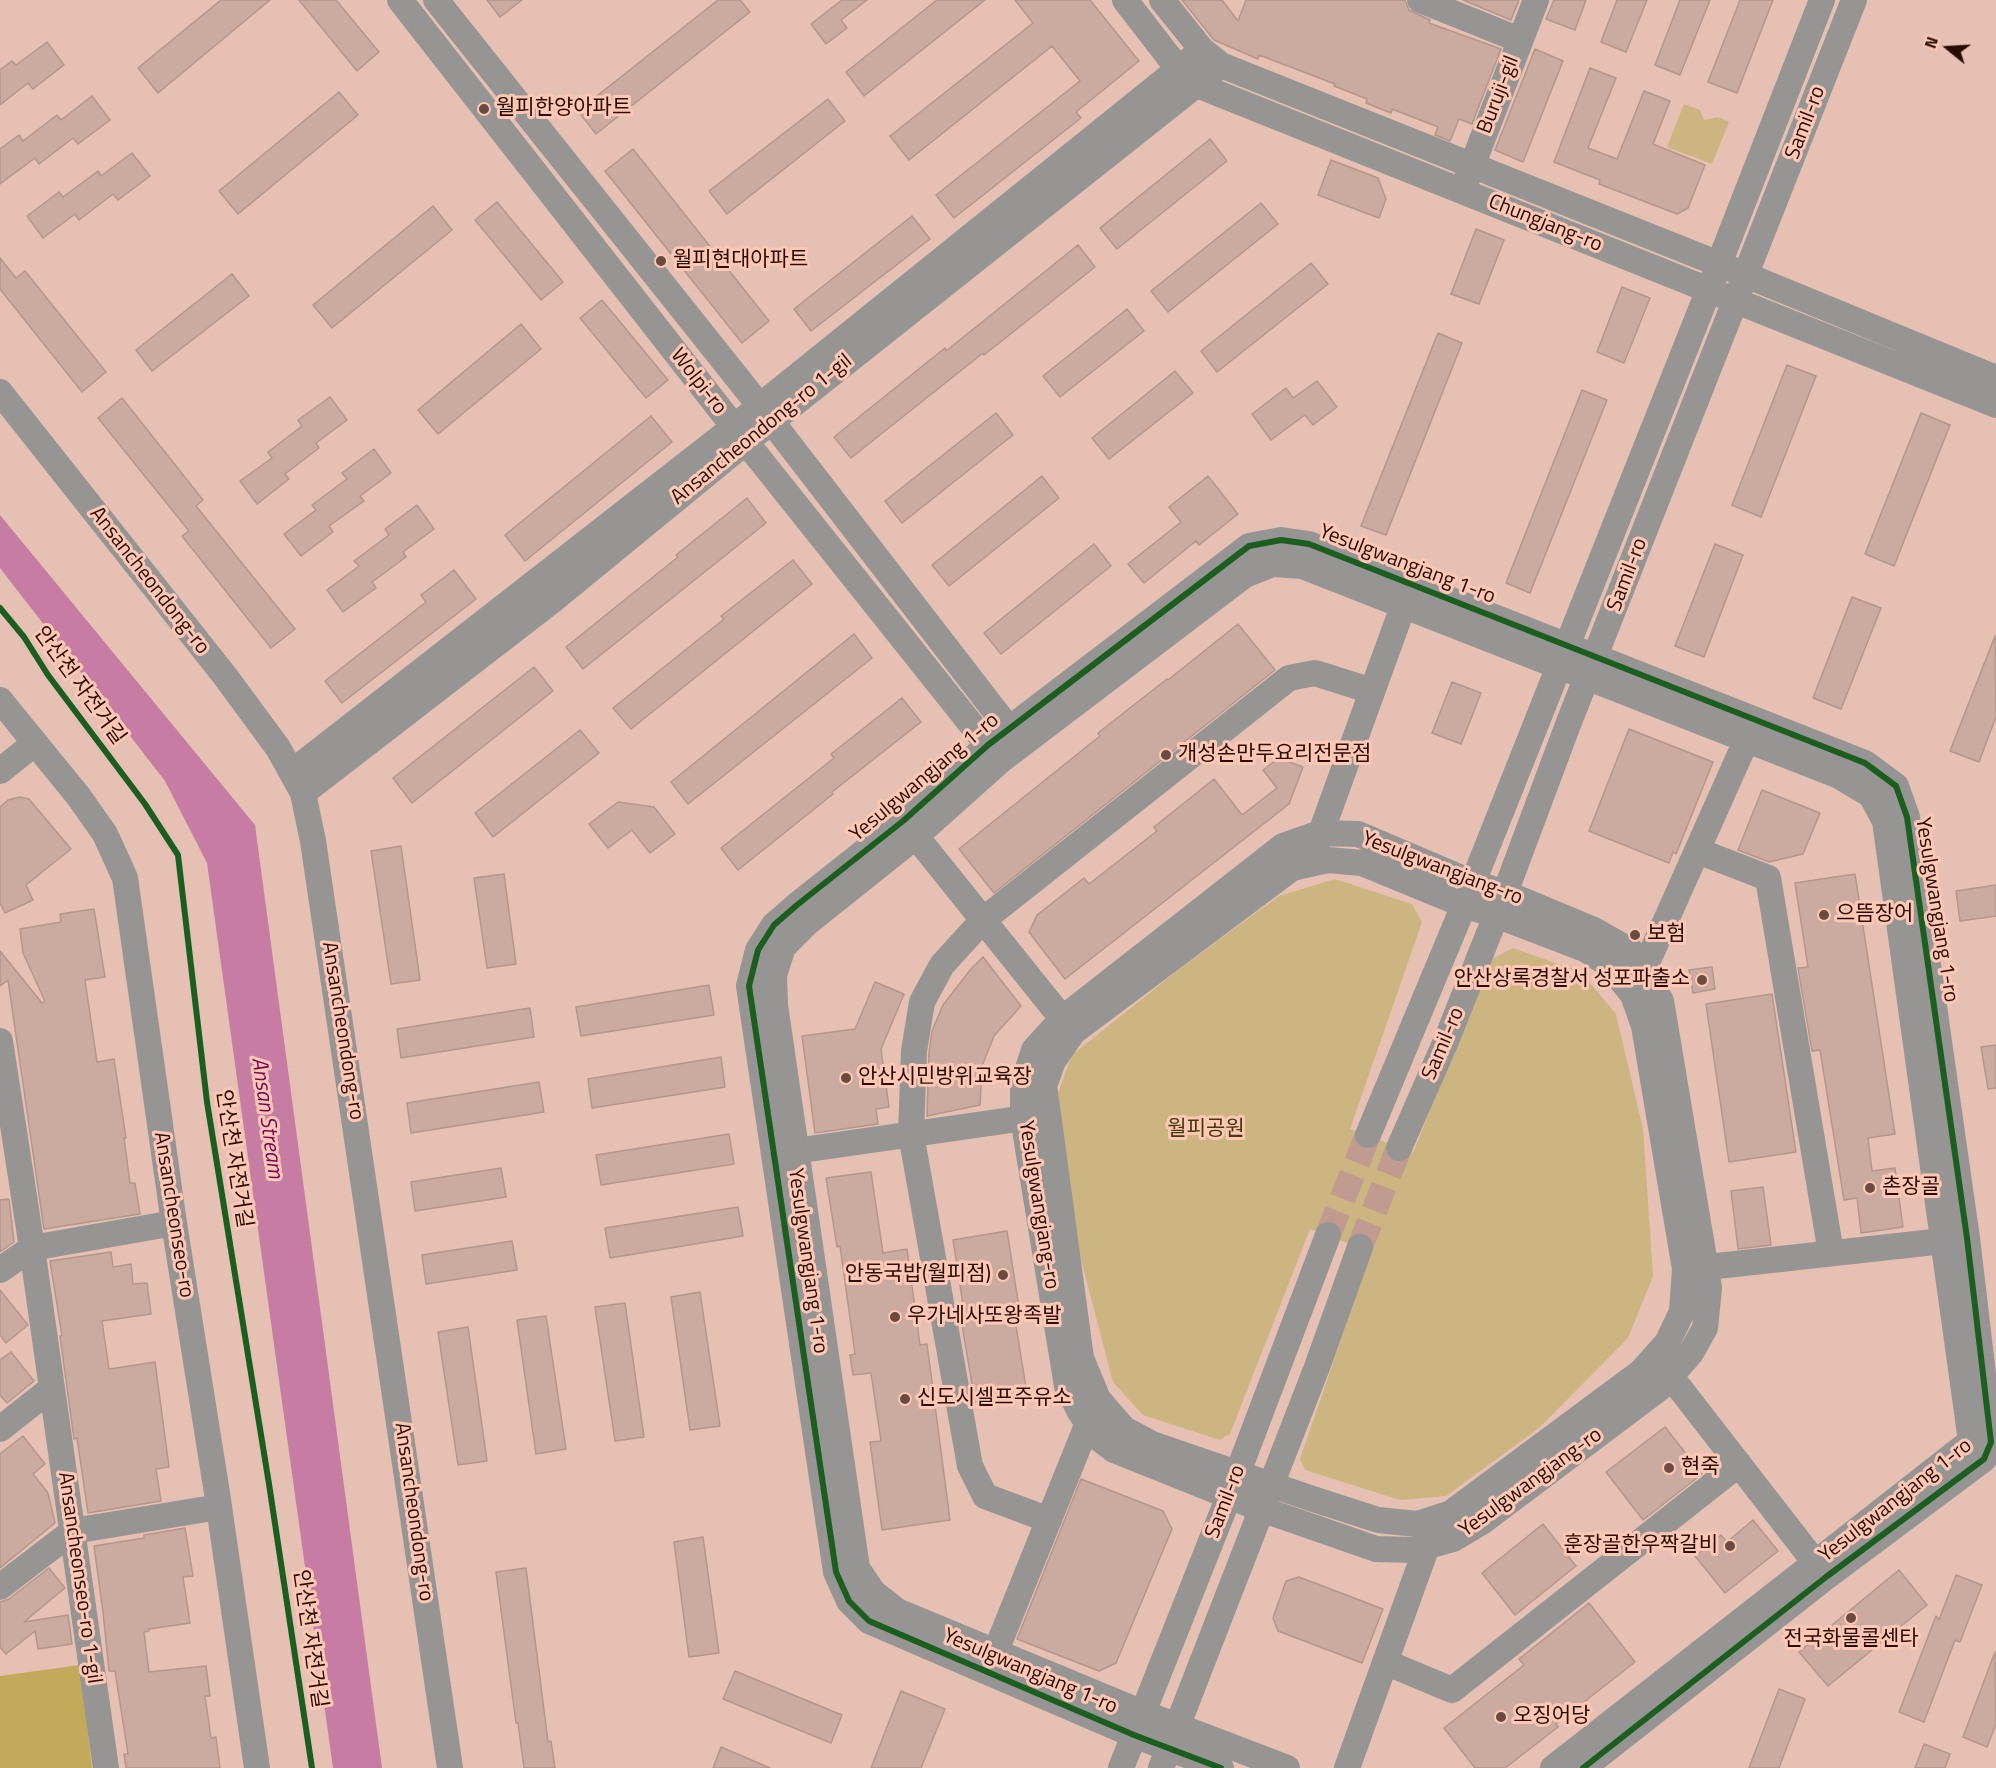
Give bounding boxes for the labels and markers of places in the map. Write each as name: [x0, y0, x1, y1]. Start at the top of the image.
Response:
place label: 월피한양아파트: [496, 96, 631, 122]
marker: 월피한양아파트: [477, 102, 491, 116]
place label: 월피현대아파트: [673, 248, 808, 274]
marker: 월피현대아파트: [654, 254, 668, 268]
place label: 개성손만두요리전문점: [1178, 742, 1371, 768]
marker: 개성손만두요리전문점: [1159, 748, 1173, 762]
place label: 으뜸장어: [1836, 902, 1913, 928]
marker: 으뜸장어: [1817, 908, 1831, 922]
place label: 보험: [1647, 922, 1686, 948]
marker: 보험: [1628, 928, 1642, 942]
place label: 안산상록경찰서 성포파출소: [1454, 967, 1690, 993]
marker: 안산상록경찰서 성포파출소: [1695, 973, 1709, 987]
place label: 안산시민방위교육장: [858, 1065, 1032, 1091]
marker: 안산시민방위교육장: [839, 1071, 853, 1085]
place label: 촌장골: [1882, 1175, 1940, 1201]
marker: 촌장골: [1863, 1181, 1877, 1195]
place label: 안동국밥(월피점): [845, 1262, 991, 1288]
marker: 안동국밥(월피점): [996, 1268, 1010, 1282]
place label: 우가네사또왕족발: [907, 1304, 1062, 1330]
marker: 우가네사또왕족발: [888, 1310, 902, 1324]
place label: 신도시셀프주유소: [917, 1386, 1072, 1412]
marker: 신도시셀프주유소: [898, 1392, 912, 1406]
place label: 현죽: [1681, 1455, 1720, 1481]
marker: 현죽: [1662, 1461, 1676, 1475]
place label: 훈장골한우짝갈비: [1563, 1533, 1718, 1559]
marker: 훈장골한우짝갈비: [1723, 1539, 1737, 1553]
marker: 전국화물콜센타: [1844, 1611, 1858, 1625]
place label: 전국화물콜센타: [1783, 1627, 1919, 1653]
place label: 오징어당: [1513, 1704, 1590, 1730]
marker: 오징어당: [1494, 1710, 1508, 1724]

